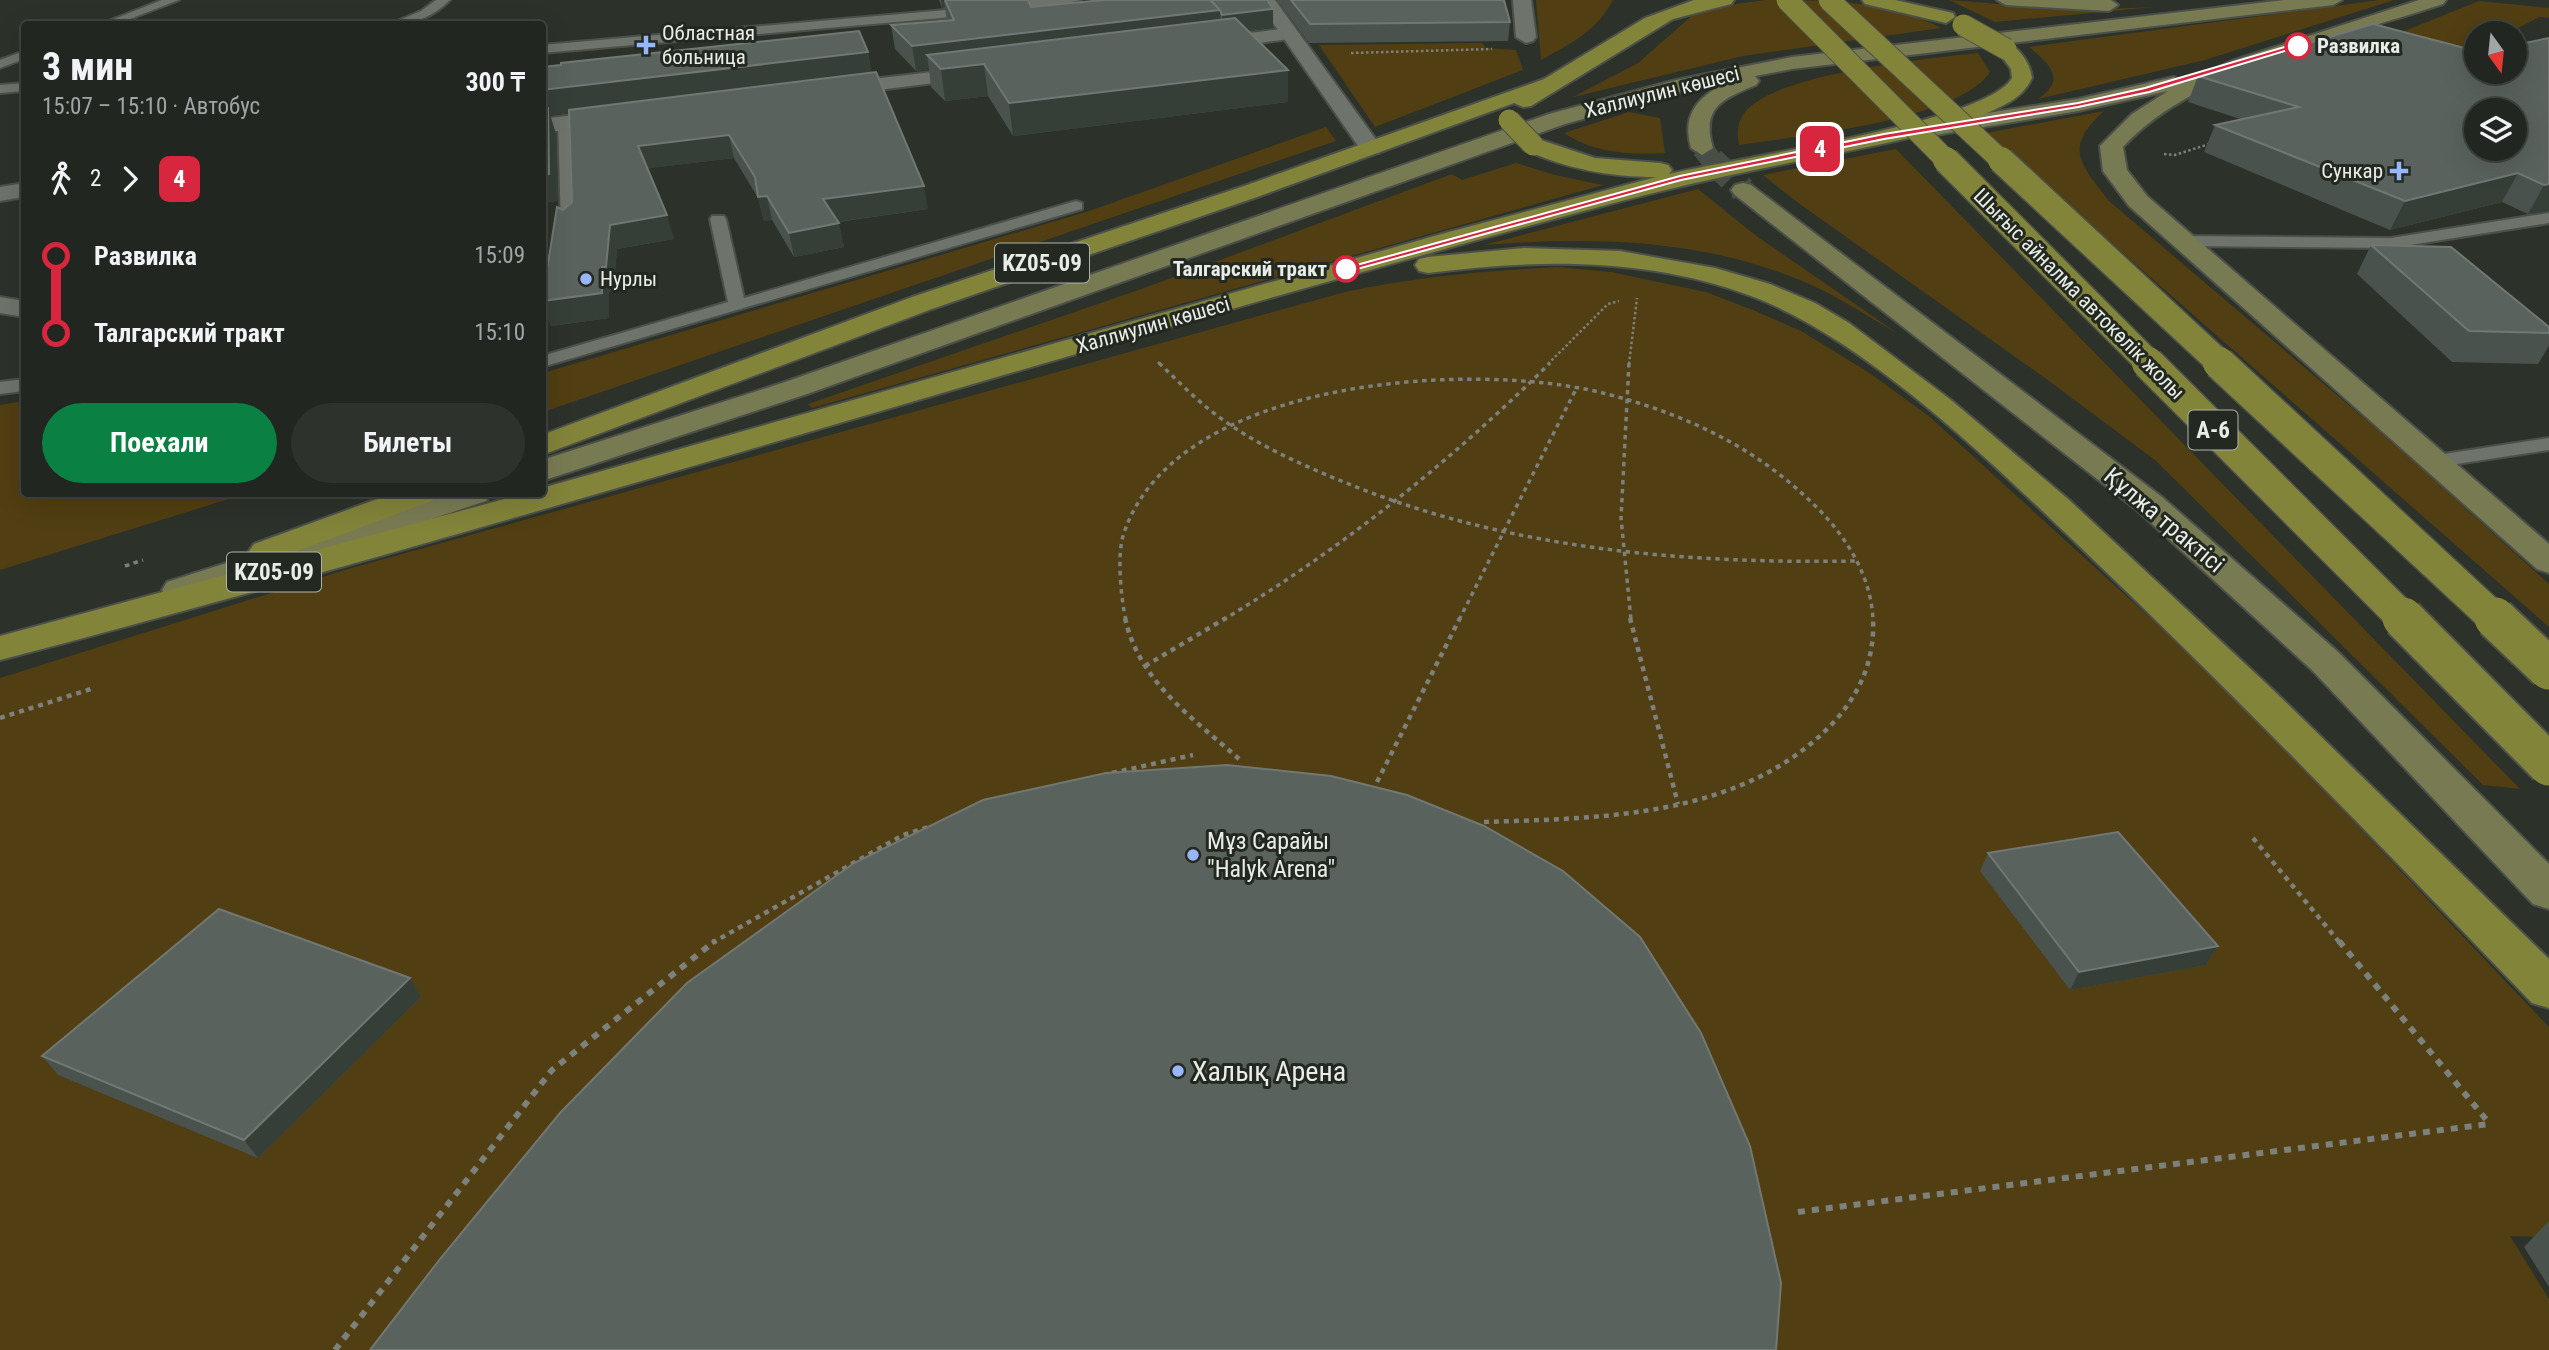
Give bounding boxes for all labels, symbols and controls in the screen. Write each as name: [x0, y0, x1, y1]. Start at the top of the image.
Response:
place label: Областная больница: [662, 21, 755, 69]
north arrow: [2464, 21, 2527, 84]
map controls: [2464, 21, 2527, 161]
marker: Развилка: [2285, 33, 2311, 59]
place label: Развилка: [2317, 34, 2400, 58]
marker: Областная больница: [636, 35, 656, 55]
text: 3 мин: [42, 45, 133, 89]
street label: Халлиулин көшесі: [1582, 61, 1742, 123]
text: 300 ₸: [465, 67, 525, 97]
text: 15:07 – 15:10 · Автобус: [42, 93, 260, 120]
button: layers: [2464, 98, 2527, 161]
line badge: 4: [1797, 126, 1843, 172]
text: 4: [1814, 135, 1826, 163]
place label: Сункар: [2321, 159, 2383, 183]
icon: walk: [42, 160, 80, 198]
icon: forward: [111, 160, 149, 198]
marker: Сункар: [2389, 161, 2409, 181]
text: 2: [90, 165, 101, 192]
text: 4: [173, 165, 186, 193]
street label: Шығыс айналма автокөлік жолы: [1969, 184, 2189, 404]
text: Развилка: [94, 241, 197, 271]
text: 15:09: [474, 242, 525, 269]
road number: KZ05-09: [995, 244, 1089, 282]
marker: Талгарский тракт: [1333, 256, 1359, 282]
place label: Талгарский тракт: [1173, 257, 1327, 281]
place label: Нурлы: [600, 267, 657, 291]
marker: Нурлы: [578, 271, 594, 287]
street label: Халлиулин көшесі: [1073, 292, 1233, 358]
text: Талгарский тракт: [94, 318, 285, 348]
text: 15:10: [474, 319, 525, 346]
button: Поехали: [42, 403, 277, 483]
button: Билеты: [291, 403, 525, 483]
road number: A-6: [2188, 410, 2238, 450]
street label: Құлжа трактісі: [2098, 462, 2230, 578]
road number: KZ05-09: [227, 552, 321, 592]
place label: Мұз Сарайы "Halyk Arena": [1207, 827, 1335, 883]
marker: Мұз Сарайы "Halyk Arena": [1185, 847, 1201, 863]
place label: Халық Арена: [1192, 1055, 1346, 1088]
marker: Халық Арена: [1170, 1063, 1186, 1079]

